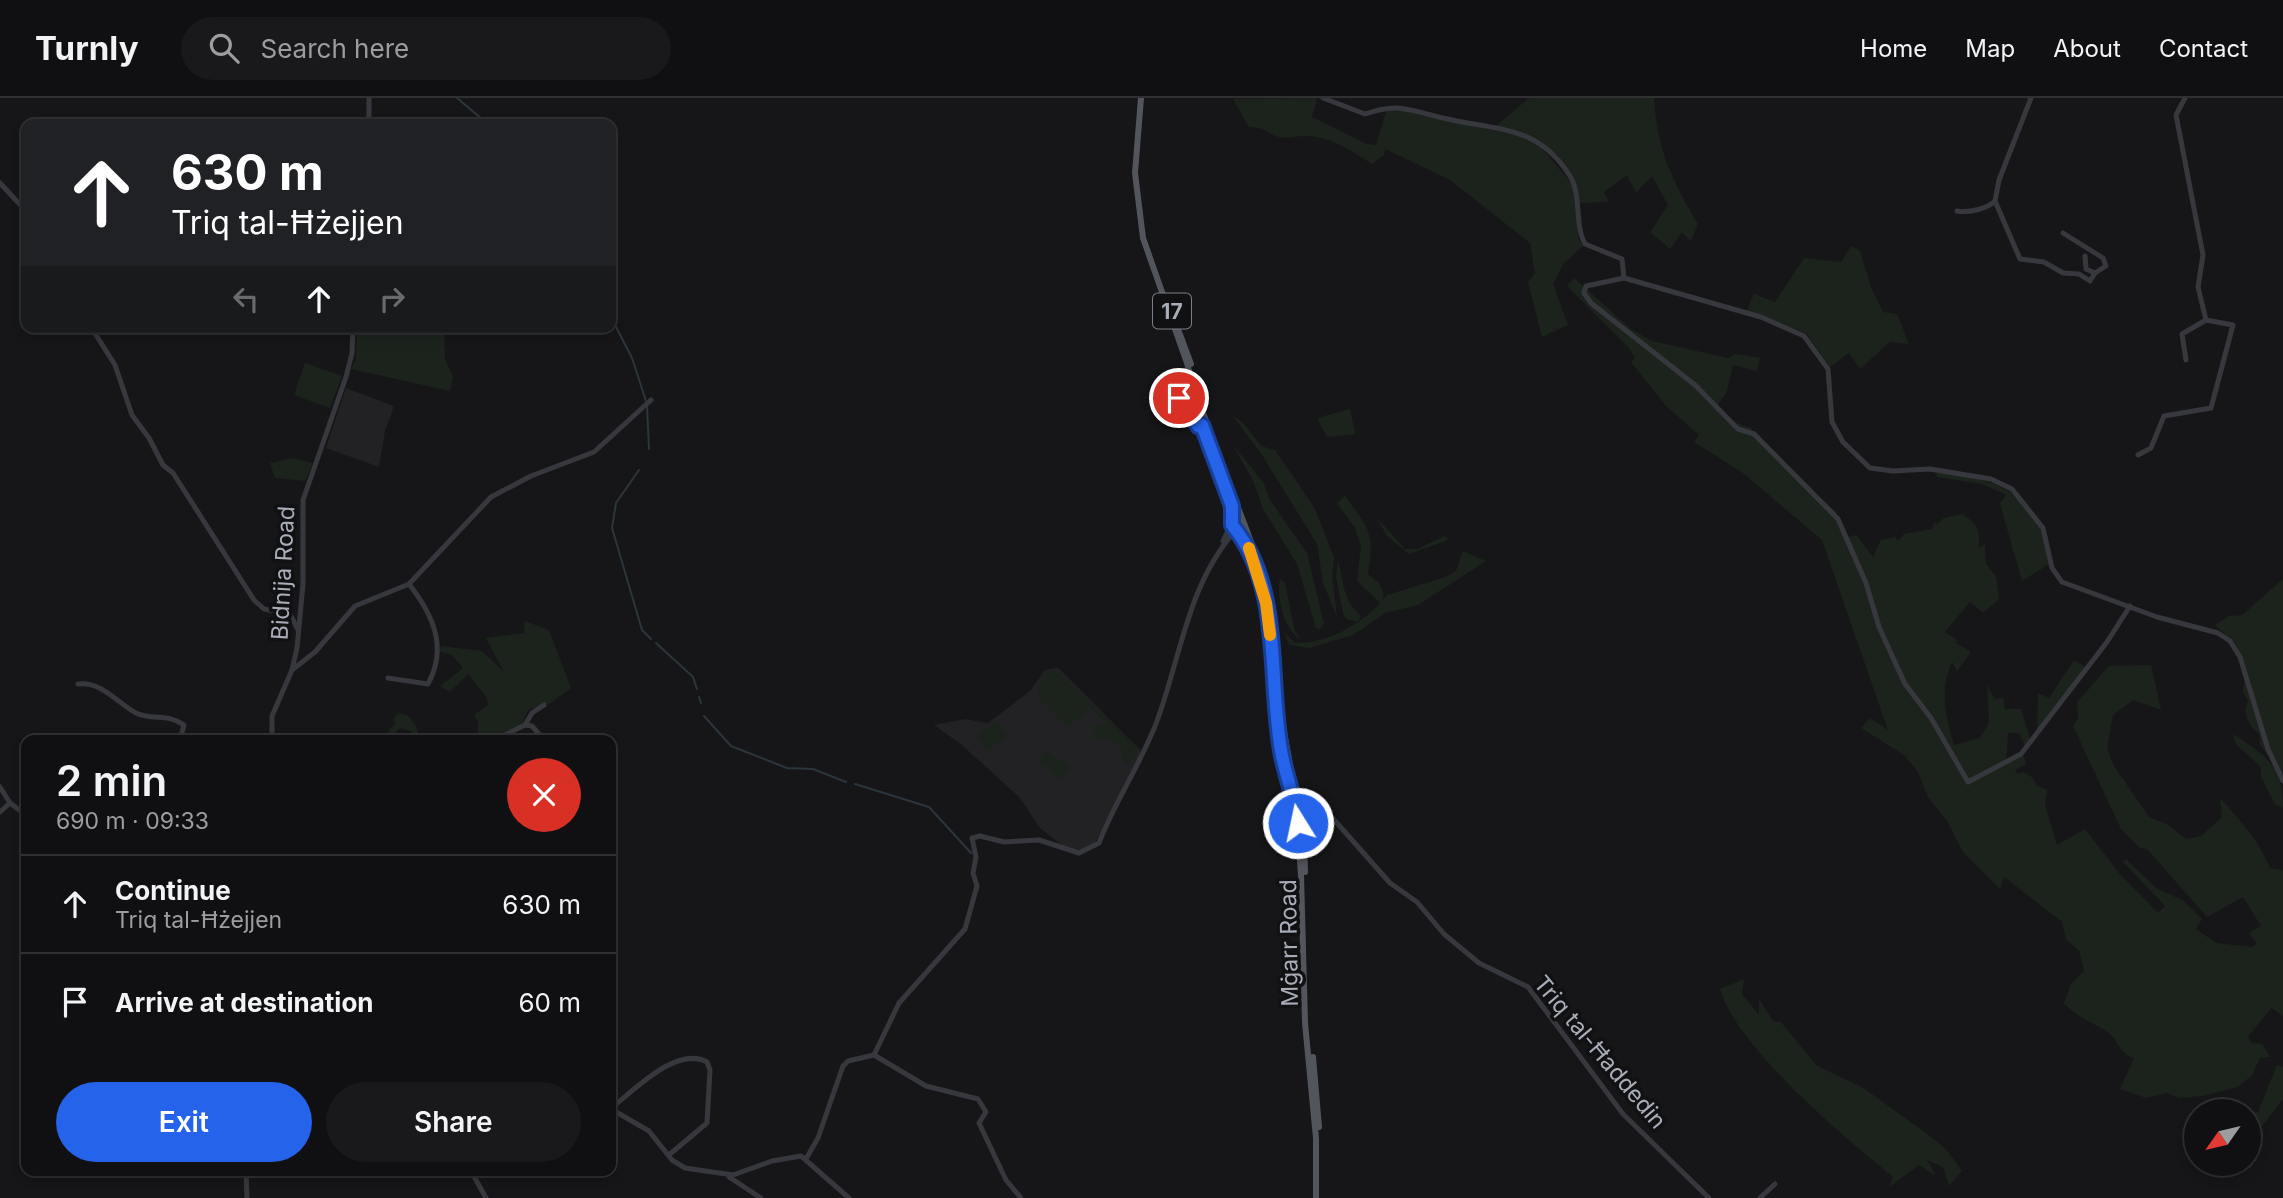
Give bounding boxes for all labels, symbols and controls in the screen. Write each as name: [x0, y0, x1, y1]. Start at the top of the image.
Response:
search box: [181, 17, 671, 80]
text: Turnly: [35, 28, 139, 68]
icon: search: [205, 29, 243, 67]
text: Search here: [261, 33, 409, 64]
text: Home: [1860, 34, 1927, 63]
text: Map: [1965, 34, 2015, 63]
text: About: [2053, 34, 2121, 63]
text: Contact: [2159, 34, 2248, 63]
text: 630 m: [171, 143, 324, 202]
icon: ahead: [56, 147, 147, 238]
text: Triq tal-Ħżejjen: [171, 203, 404, 242]
icon: left: [227, 280, 265, 318]
icon: ahead: [300, 280, 338, 318]
icon: right: [373, 280, 411, 318]
road number: 17: [1153, 294, 1191, 328]
pin: [1149, 368, 1209, 428]
icon: arrive: [1160, 379, 1198, 417]
street label: Bidnija Road: [266, 505, 300, 641]
text: 2 min: [56, 755, 167, 806]
button: close: [507, 758, 581, 832]
position arrow: [1261, 786, 1335, 860]
text: 690 m · 09:33: [56, 807, 209, 835]
text: Continue: [115, 875, 231, 906]
street label: Mġarr Road: [1274, 879, 1304, 1007]
icon: ahead: [56, 885, 94, 923]
text: 630 m: [502, 889, 581, 920]
text: Triq tal-Ħżejjen: [115, 906, 282, 934]
street label: Triq tal-Ħaddedin: [1528, 970, 1672, 1134]
icon: arrive: [56, 983, 94, 1021]
text: Arrive at destination: [115, 987, 374, 1018]
text: 60 m: [518, 987, 581, 1018]
button: Exit: [56, 1082, 312, 1162]
button: Share: [326, 1082, 581, 1162]
north arrow: [2184, 1099, 2261, 1176]
map controls: [2184, 1099, 2261, 1176]

